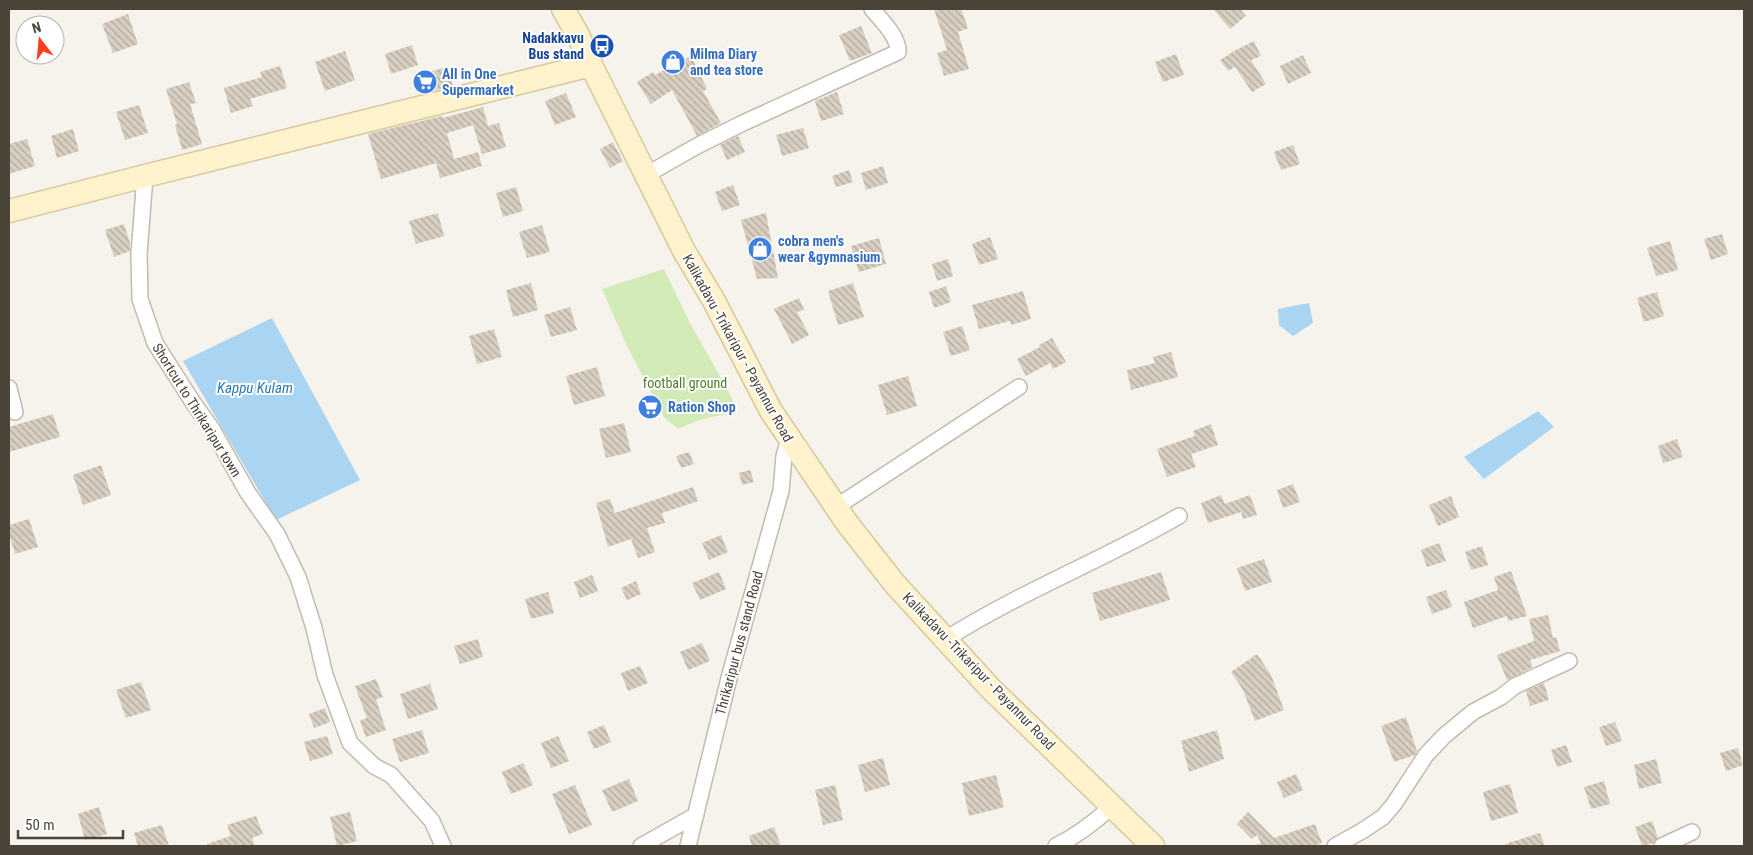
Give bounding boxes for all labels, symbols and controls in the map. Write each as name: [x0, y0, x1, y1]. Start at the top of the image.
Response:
north arrow: [15, 15, 65, 65]
text: N: [30, 19, 43, 36]
place label: Nadakkavu Bus stand: [522, 30, 584, 62]
bus stop icon: Nadakkavu Bus stand: [589, 33, 615, 59]
place label: Milma Diary and tea store: [690, 46, 763, 78]
shop icon: Milma Diary and tea store: [660, 49, 686, 75]
place label: All in One Supermarket: [442, 66, 514, 98]
supermarket icon: All in One Supermarket: [412, 69, 438, 95]
place label: cobra men's wear &gymnasium: [778, 233, 880, 265]
shop icon: cobra men's wear &gymnasium: [747, 236, 773, 262]
street label: Kalikadavu -Trikaripur - Payannur Road: [680, 251, 796, 445]
street label: Shortcut to Thrikaripur town: [149, 340, 245, 480]
park label: football ground: [643, 375, 727, 391]
water label: Kappu Kulam: [217, 379, 293, 397]
supermarket icon: Ration Shop: [637, 394, 663, 420]
place label: Ration Shop: [668, 399, 736, 415]
street label: Thrikaripur bus stand Road: [712, 569, 766, 717]
street label: Kalikadavu -Trikaripur - Payannur Road: [900, 589, 1058, 753]
scale bar: [18, 808, 122, 840]
text: 50 m: [25, 816, 55, 834]

